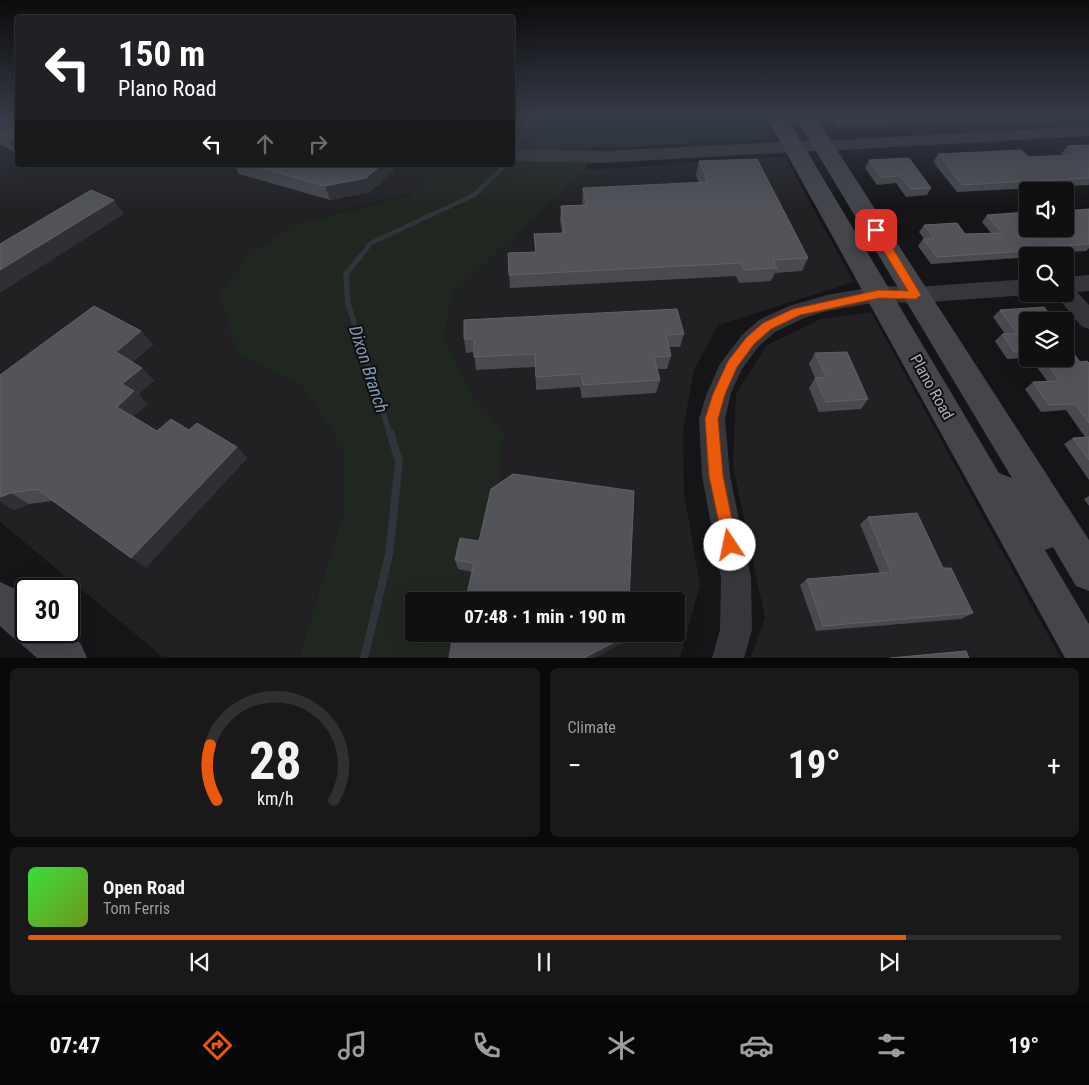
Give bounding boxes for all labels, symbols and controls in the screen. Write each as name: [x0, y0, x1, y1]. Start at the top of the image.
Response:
text: 150 m: [118, 34, 205, 75]
icon: left: [35, 35, 100, 100]
text: Plano Road: [118, 76, 217, 101]
icon: left: [198, 130, 226, 158]
icon: ahead: [251, 130, 279, 158]
icon: right: [304, 130, 332, 158]
map controls: [1019, 182, 1074, 367]
button: sound: [1019, 182, 1074, 237]
pin: [855, 209, 897, 251]
icon: arrive: [862, 216, 890, 244]
button: search: [1019, 247, 1074, 302]
button: layers: [1019, 312, 1074, 367]
water label: Dixon Branch: [345, 323, 393, 415]
street label: Plano Road: [906, 351, 958, 423]
position arrow: [703, 518, 755, 570]
speed limit sign: 30: [15, 578, 80, 643]
text: 07:48 · 1 min · 190 m: [464, 605, 626, 628]
text: Climate: [568, 718, 616, 737]
text: 28: [248, 731, 301, 792]
text: 19°: [788, 743, 841, 787]
text: −: [568, 749, 582, 782]
text: +: [1047, 749, 1061, 782]
text: km/h: [256, 788, 293, 809]
text: Open Road: [103, 876, 185, 899]
text: Tom Ferris: [103, 899, 170, 918]
icon: previous: [186, 948, 214, 976]
icon: pause: [530, 948, 558, 976]
icon: next: [875, 948, 903, 976]
icon: directions: [200, 1028, 235, 1063]
icon: music: [335, 1028, 370, 1063]
icon: phone: [469, 1028, 504, 1063]
icon: climate: [604, 1028, 639, 1063]
icon: car: [739, 1028, 774, 1063]
icon: filters: [874, 1028, 909, 1063]
text: 07:47: [50, 1033, 100, 1058]
text: 19°: [1008, 1033, 1039, 1058]

